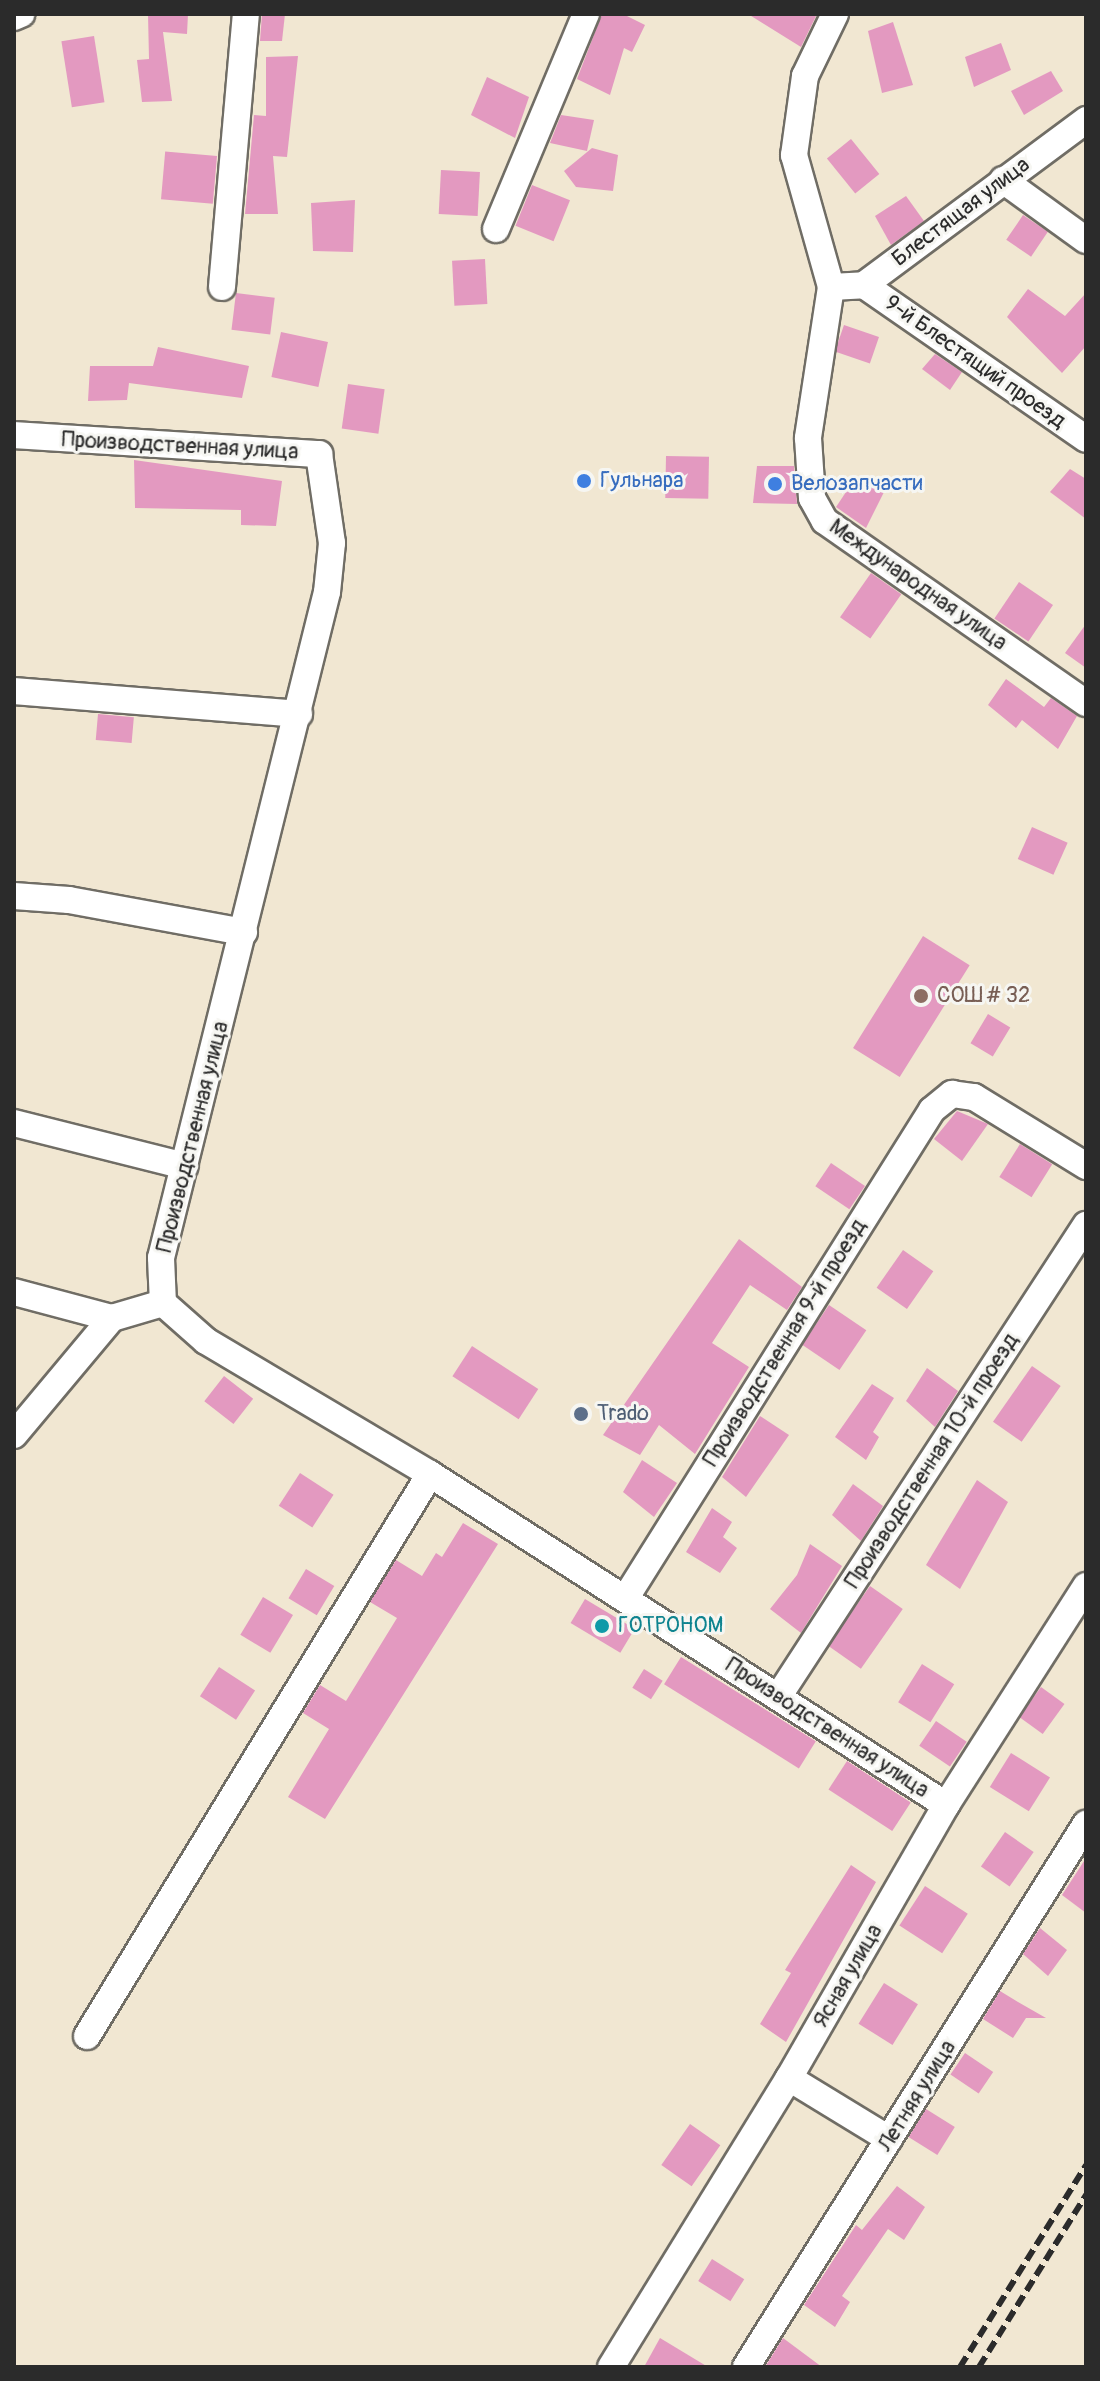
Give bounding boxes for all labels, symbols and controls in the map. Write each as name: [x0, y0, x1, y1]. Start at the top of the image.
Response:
street label: Блестящая улица: [887, 152, 1035, 272]
street label: 9-й Блестящий проезд: [879, 290, 1071, 434]
street label: Производственная улица: [61, 427, 299, 465]
place label: Гульнара: [600, 468, 683, 494]
place label: Велозапчасти: [791, 471, 923, 497]
marker: Гульнара: [575, 472, 593, 490]
marker: Велозапчасти: [766, 475, 784, 493]
street label: Международная улица: [824, 514, 1012, 656]
place label: СОШ # 32: [937, 983, 1030, 1009]
marker: СОШ # 32: [912, 987, 930, 1005]
street label: Производственная улица: [152, 1019, 234, 1255]
street label: Производственная 9-й проезд: [698, 1215, 872, 1471]
street label: Производственная 10-й проезд: [840, 1329, 1024, 1593]
place label: Trado: [597, 1401, 649, 1427]
marker: Trado: [572, 1405, 590, 1423]
place label: ГОТРОНОМ: [618, 1613, 723, 1639]
marker: ГОТРОНОМ: [593, 1617, 611, 1635]
street label: Производственная улица: [720, 1652, 934, 1804]
street label: Ясная улица: [808, 1920, 888, 2032]
street label: Летняя улица: [872, 2035, 962, 2157]

